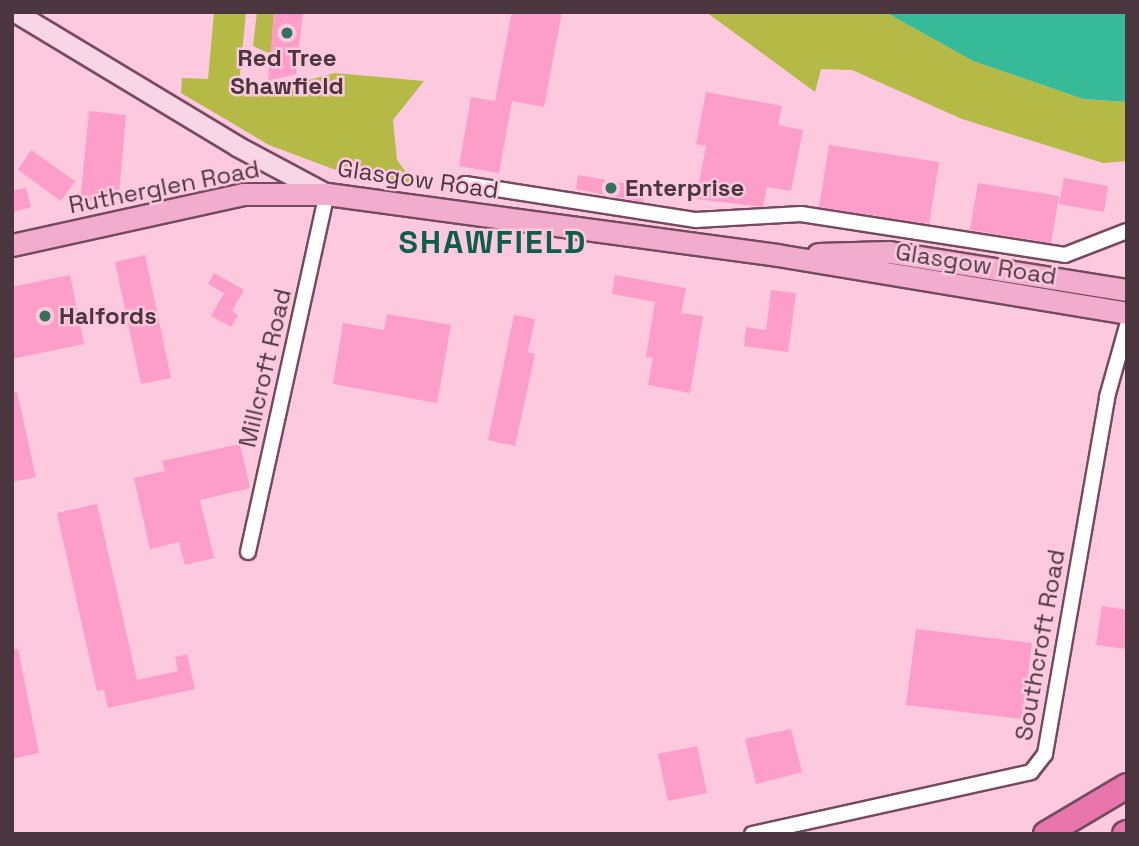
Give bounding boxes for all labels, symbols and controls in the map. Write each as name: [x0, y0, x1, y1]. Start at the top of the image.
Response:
marker: Red Tree Shawfield: [279, 25, 295, 41]
place label: Red Tree Shawfield: [230, 44, 344, 100]
street label: Glasgow Road: [336, 153, 500, 205]
street label: Rutherglen Road: [66, 154, 262, 220]
place label: Enterprise: [625, 174, 744, 202]
marker: Enterprise: [603, 180, 619, 196]
district label: SHAWFIELD: [400, 223, 586, 261]
street label: Glasgow Road: [894, 237, 1058, 291]
street label: Millcroft Road: [233, 286, 297, 450]
place label: Halfords: [59, 302, 157, 330]
marker: Halfords: [37, 308, 53, 324]
street label: Southcroft Road: [1009, 547, 1071, 743]

